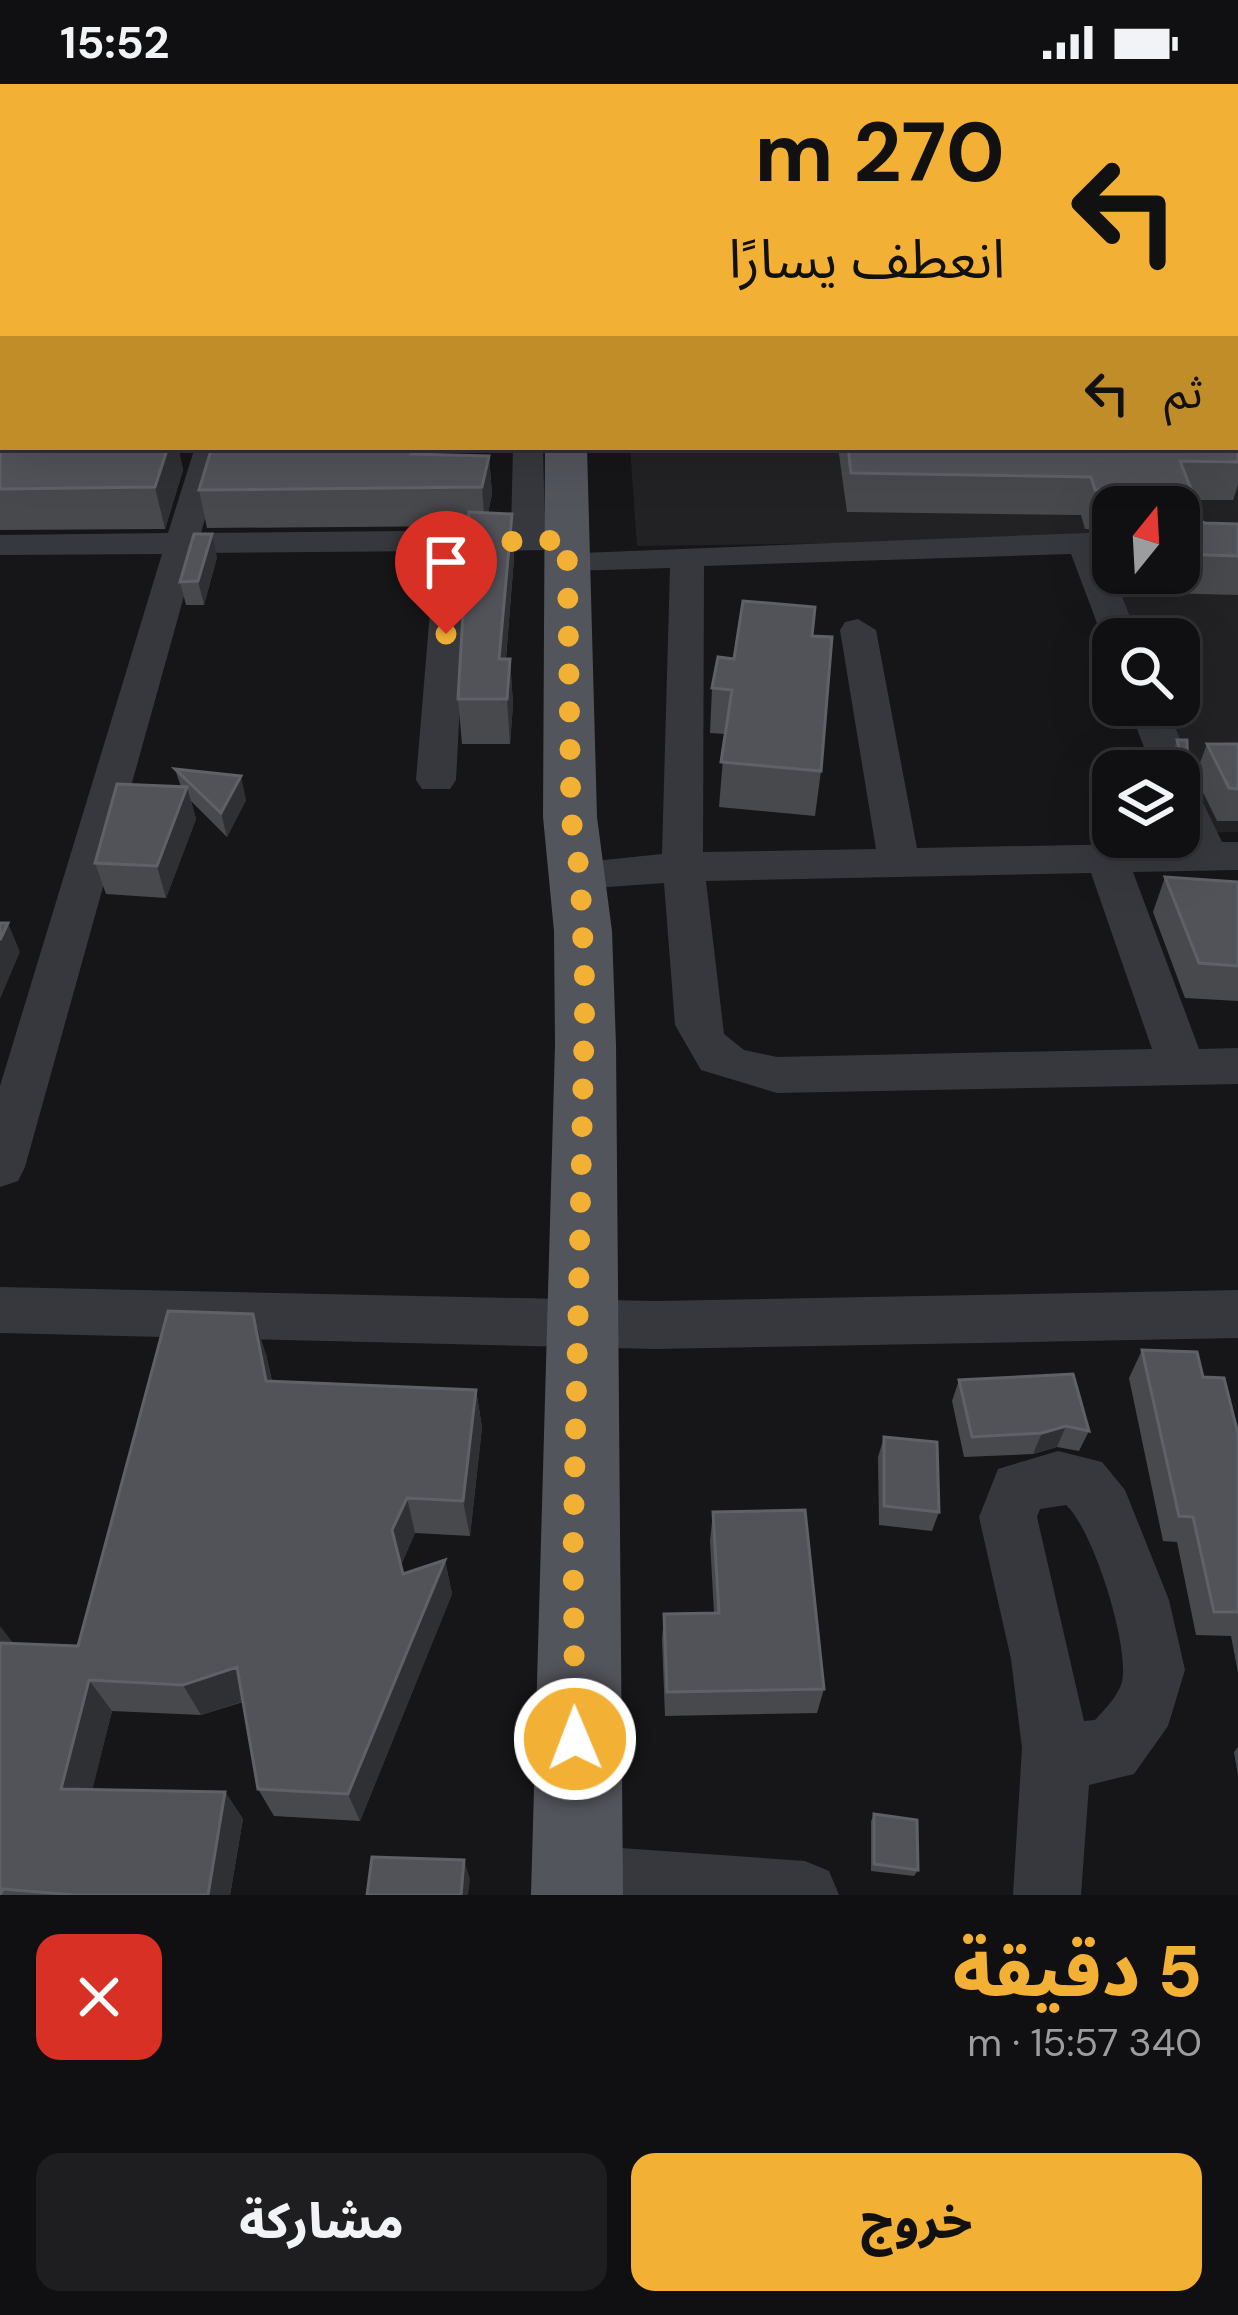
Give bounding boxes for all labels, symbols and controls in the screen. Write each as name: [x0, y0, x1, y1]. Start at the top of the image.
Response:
text: 15:52: [60, 13, 169, 72]
text: 270 m: [755, 98, 1005, 207]
icon: left: [1047, 132, 1203, 288]
text: انعطف يسارًا: [728, 224, 1005, 295]
icon: left: [1074, 360, 1140, 426]
text: ثم: [1164, 363, 1203, 422]
north arrow: [1092, 486, 1200, 594]
map controls: [1092, 486, 1200, 858]
pin: [395, 511, 497, 634]
icon: arrive: [413, 529, 479, 595]
button: search: [1092, 618, 1200, 726]
button: layers: [1092, 750, 1200, 858]
position arrow: [512, 1676, 638, 1802]
text: 5 دقيقة: [952, 1925, 1202, 2018]
button: close: [36, 1934, 162, 2060]
text: 340 m · 15:57: [967, 2017, 1202, 2068]
button: مشاركة: [36, 2153, 607, 2291]
button: خروج: [631, 2153, 1202, 2291]

